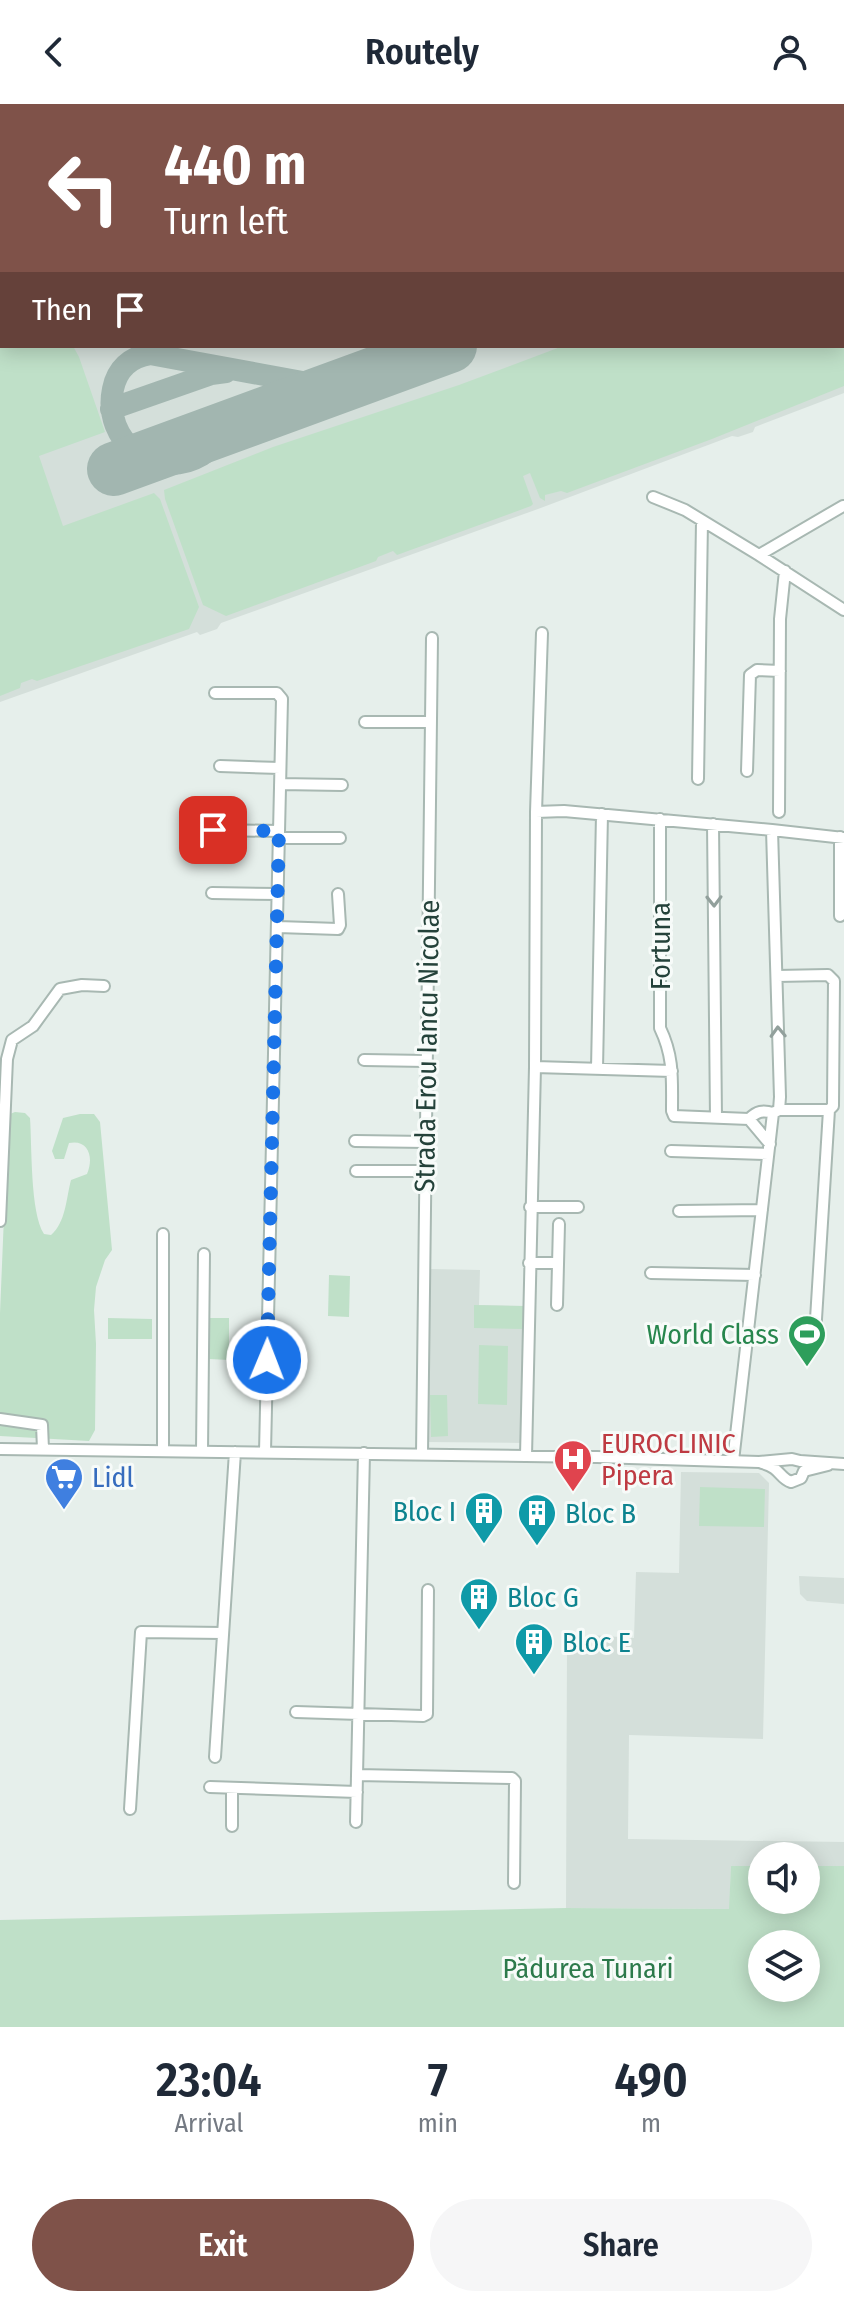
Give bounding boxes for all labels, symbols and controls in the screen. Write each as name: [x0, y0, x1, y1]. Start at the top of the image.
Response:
icon: back: [32, 30, 76, 74]
text: Routely: [365, 30, 479, 74]
icon: person: [768, 30, 812, 74]
text: 440 m: [164, 132, 307, 199]
icon: left: [32, 136, 136, 240]
text: Turn left: [164, 200, 288, 244]
icon: arrive: [108, 288, 152, 332]
text: Then: [32, 292, 92, 328]
pin: [179, 796, 247, 864]
icon: arrive: [191, 808, 235, 852]
one-way arrow: [705, 895, 722, 908]
street label: Strada Erou Iancu Nicolae: [408, 899, 446, 1193]
street label: Fortuna: [644, 902, 677, 990]
one-way arrow: [770, 1025, 787, 1038]
sports icon: World Class: [786, 1313, 828, 1368]
position arrow: [225, 1318, 309, 1402]
place label: World Class: [647, 1318, 779, 1351]
place label: EUROCLINIC Pipera: [601, 1427, 736, 1492]
hospital icon: EUROCLINIC Pipera: [552, 1438, 594, 1493]
supermarket icon: Lidl: [43, 1456, 85, 1511]
place label: Lidl: [92, 1461, 134, 1494]
building icon: Bloc I: [463, 1490, 505, 1545]
building icon: Bloc B: [516, 1492, 558, 1547]
place label: Bloc I: [393, 1495, 456, 1528]
place label: Bloc B: [565, 1497, 636, 1530]
building icon: Bloc G: [458, 1576, 500, 1631]
place label: Bloc G: [507, 1581, 579, 1614]
building icon: Bloc E: [513, 1621, 555, 1676]
place label: Bloc E: [562, 1626, 631, 1659]
map controls: [748, 1842, 820, 2002]
button: sound: [748, 1842, 820, 1914]
button: layers: [748, 1930, 820, 2002]
park label: Pădurea Tunari: [502, 1952, 674, 1985]
text: 23:04: [156, 2051, 262, 2109]
text: 7: [428, 2051, 448, 2109]
text: 490: [614, 2051, 688, 2109]
text: Arrival: [174, 2108, 243, 2139]
text: min: [418, 2108, 458, 2139]
text: m: [641, 2108, 661, 2139]
button: Exit: [32, 2199, 414, 2291]
button: Share: [430, 2199, 812, 2291]

